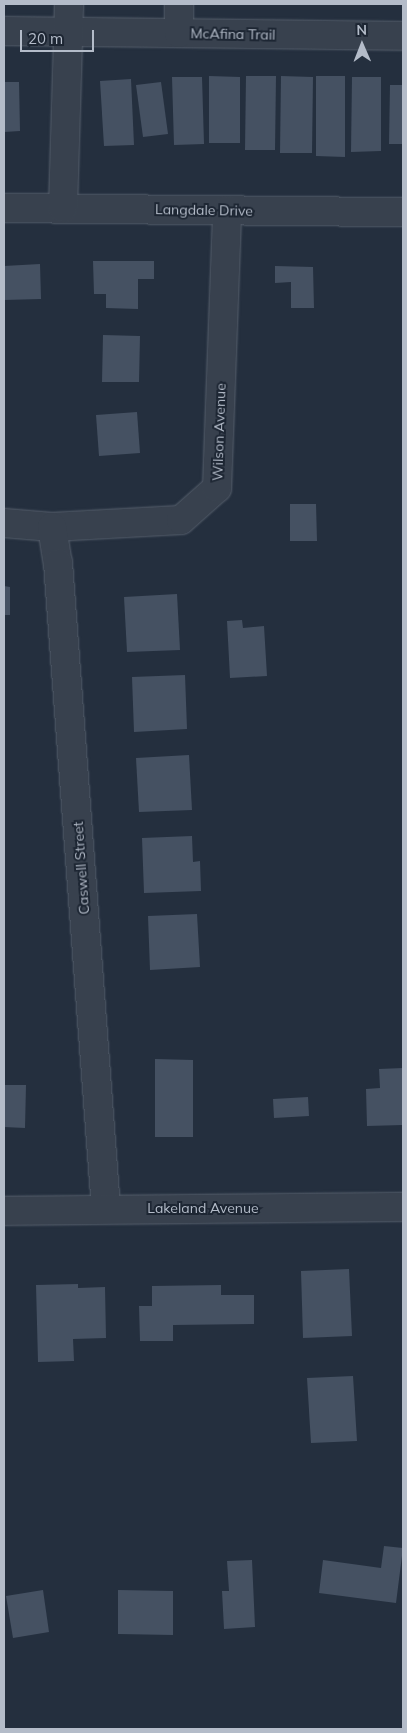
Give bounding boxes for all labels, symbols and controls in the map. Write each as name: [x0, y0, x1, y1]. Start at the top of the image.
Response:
scale bar: [22, 20, 96, 52]
north arrow: [337, 20, 387, 70]
text: N: [356, 21, 367, 39]
street label: McAfina Trail: [190, 25, 276, 43]
text: 20 m: [28, 29, 63, 48]
street label: Langdale Drive: [155, 201, 253, 219]
street label: Wilson Avenue: [209, 383, 229, 481]
street label: Caswell Street: [69, 821, 93, 915]
street label: Lakeland Avenue: [147, 1200, 259, 1216]

